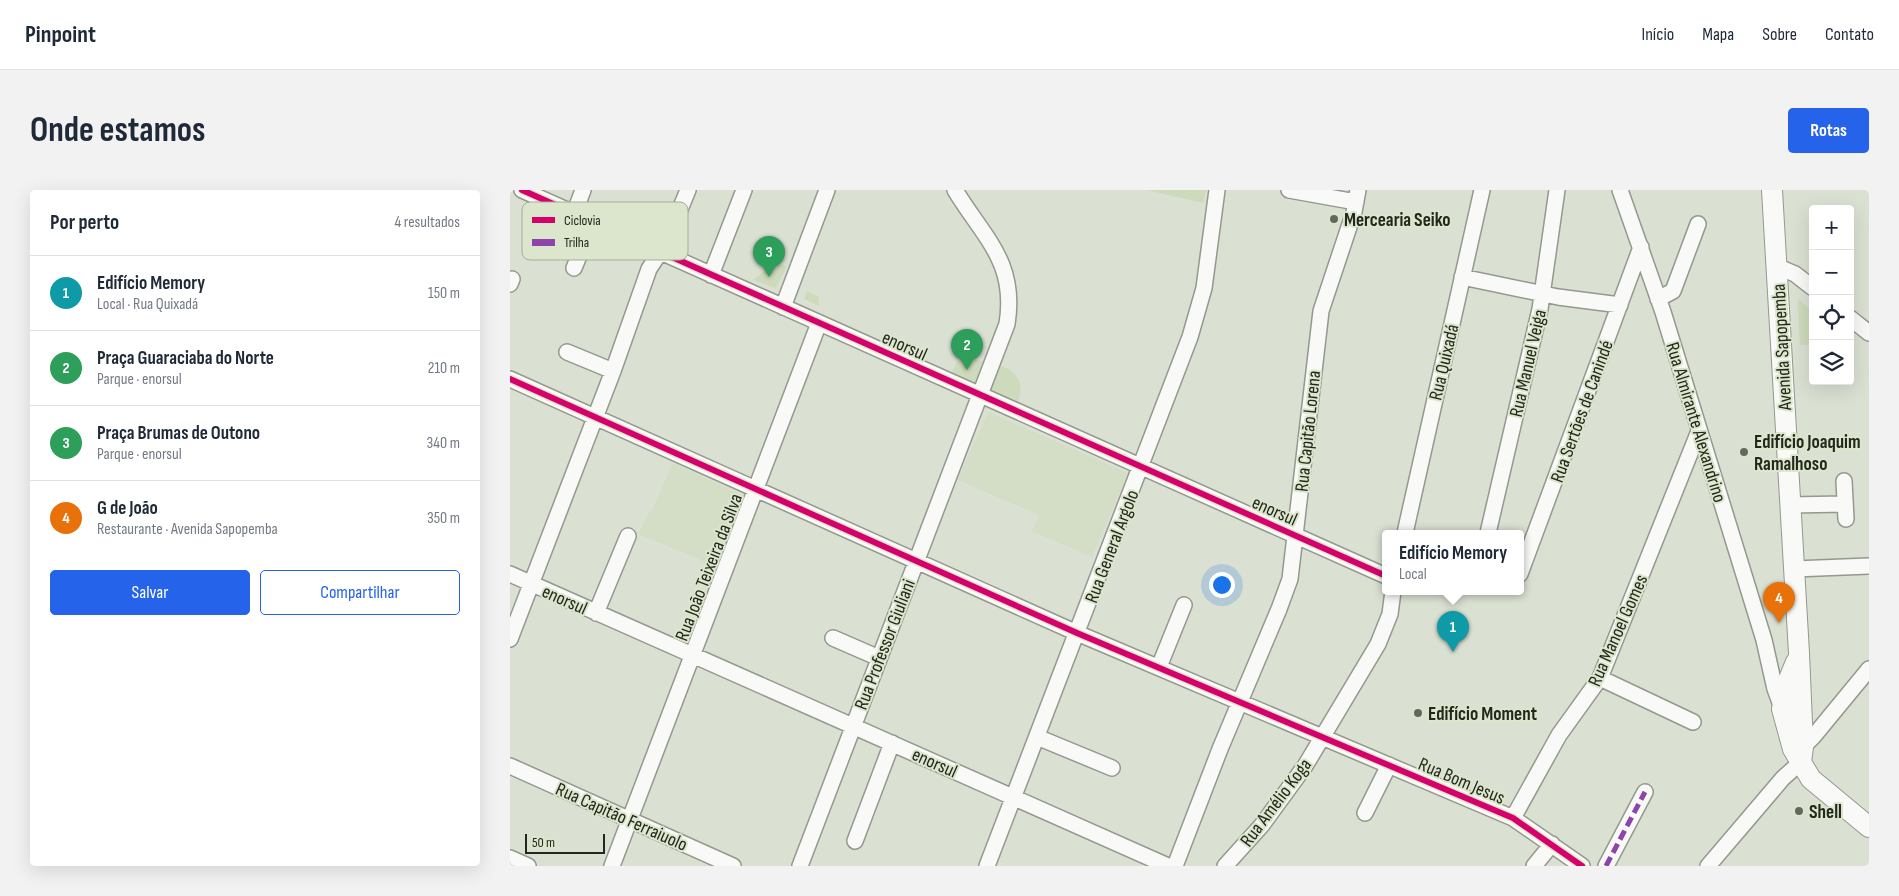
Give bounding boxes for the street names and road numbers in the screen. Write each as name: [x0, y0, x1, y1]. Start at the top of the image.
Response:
street label: Avenida Sapopemba: [1768, 283, 1797, 412]
street label: Rua Manuel Veiga: [1505, 307, 1552, 419]
street label: Rua Quixadá: [1425, 322, 1464, 403]
street label: enorsul: [878, 326, 931, 366]
street label: Rua Sertões de Canindé: [1546, 337, 1619, 486]
street label: Rua Almirante Alexandrino: [1660, 339, 1731, 505]
street label: Rua Capitão Lorena: [1291, 370, 1326, 493]
street label: Rua General Argolo: [1080, 487, 1145, 606]
street label: Rua João Teixeira da Silva: [671, 491, 748, 644]
street label: enorsul: [1248, 491, 1301, 531]
street label: Rua Manoel Gomes: [1583, 571, 1653, 690]
street label: Rua Professor Giuliani: [850, 576, 921, 713]
street label: enorsul: [538, 580, 591, 620]
street label: enorsul: [908, 743, 961, 783]
street label: Rua Bom Jesus: [1415, 753, 1508, 810]
street label: Rua Amélio Koga: [1236, 754, 1317, 852]
street label: Rua Capitão Ferraiuolo: [552, 778, 691, 857]

